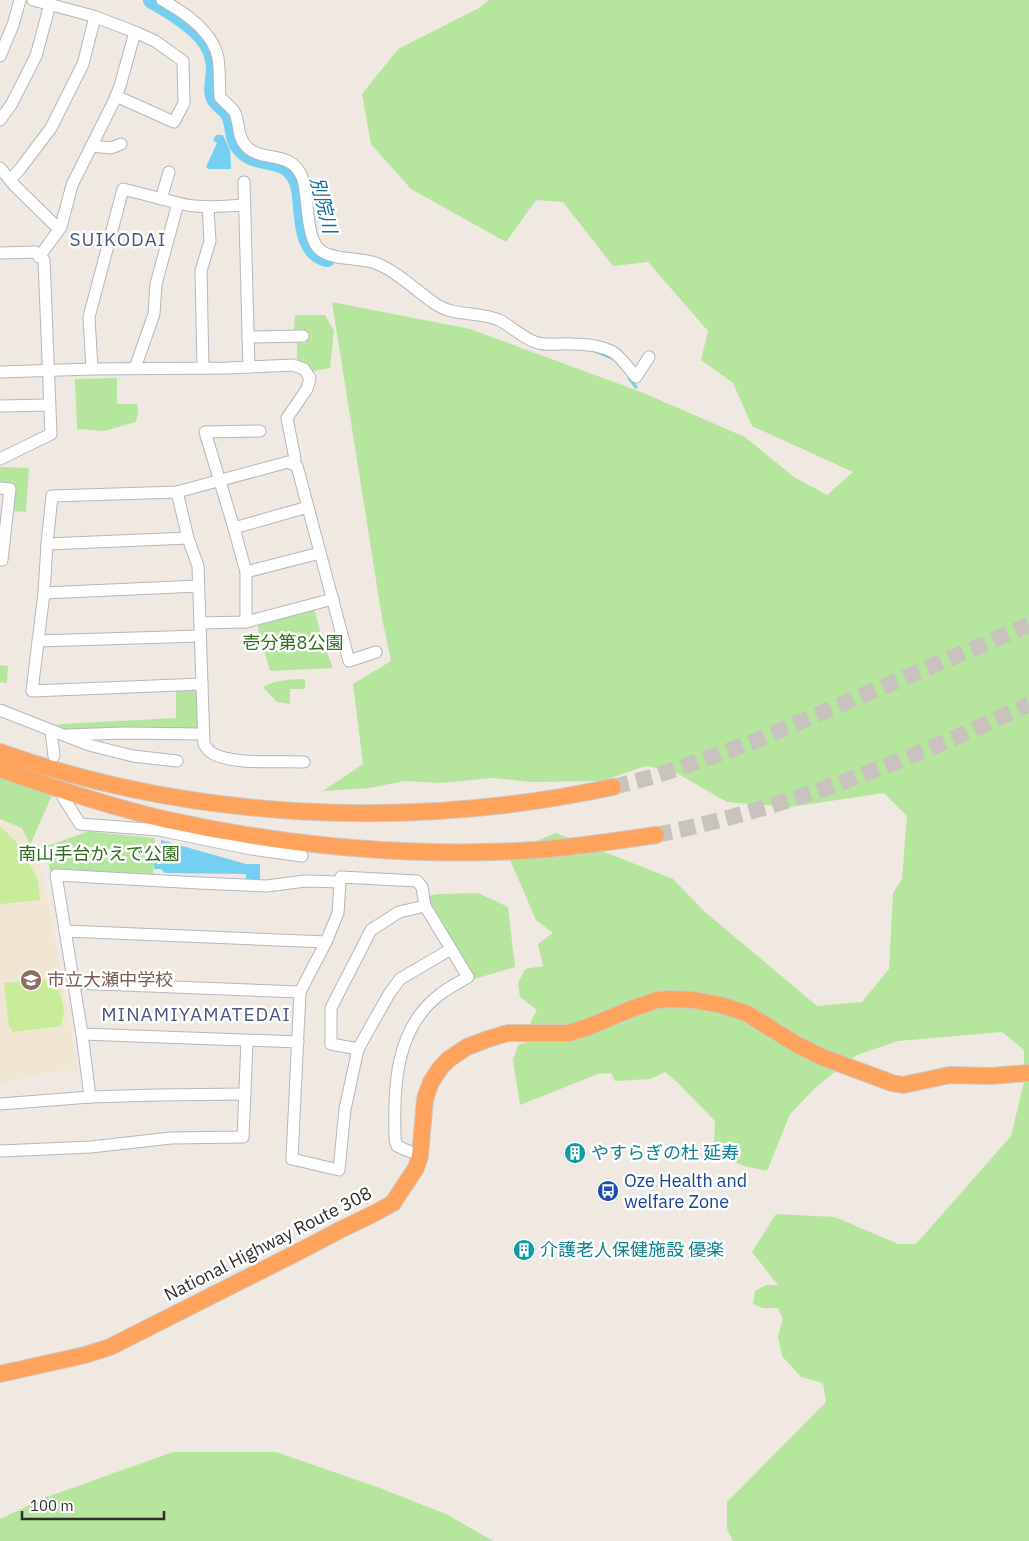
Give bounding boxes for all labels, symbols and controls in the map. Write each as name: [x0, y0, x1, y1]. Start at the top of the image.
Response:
water label: 別院川: [305, 174, 343, 237]
district label: SUIKODAI: [70, 227, 166, 251]
park label: 壱分第8公園: [243, 631, 343, 654]
park label: 南山手台かえで公園: [18, 842, 180, 865]
school or university icon: 市立大瀬中学校: [19, 968, 43, 992]
place label: 市立大瀬中学校: [47, 968, 173, 991]
district label: MINAMIYAMATEDAI: [101, 1002, 291, 1026]
building icon: やすらぎの杜 延寿: [563, 1141, 587, 1165]
place label: やすらぎの杜 延寿: [591, 1141, 739, 1164]
place label: Oze Health and welfare Zone: [624, 1169, 747, 1213]
bus stop icon: Oze Health and welfare Zone: [596, 1179, 620, 1203]
street label: National Highway Route 308: [160, 1181, 375, 1306]
building icon: 介護老人保健施設 優楽: [512, 1238, 536, 1262]
place label: 介護老人保健施設 優楽: [540, 1238, 724, 1261]
scale bar: [22, 1488, 165, 1520]
text: 100 m: [30, 1496, 74, 1515]

